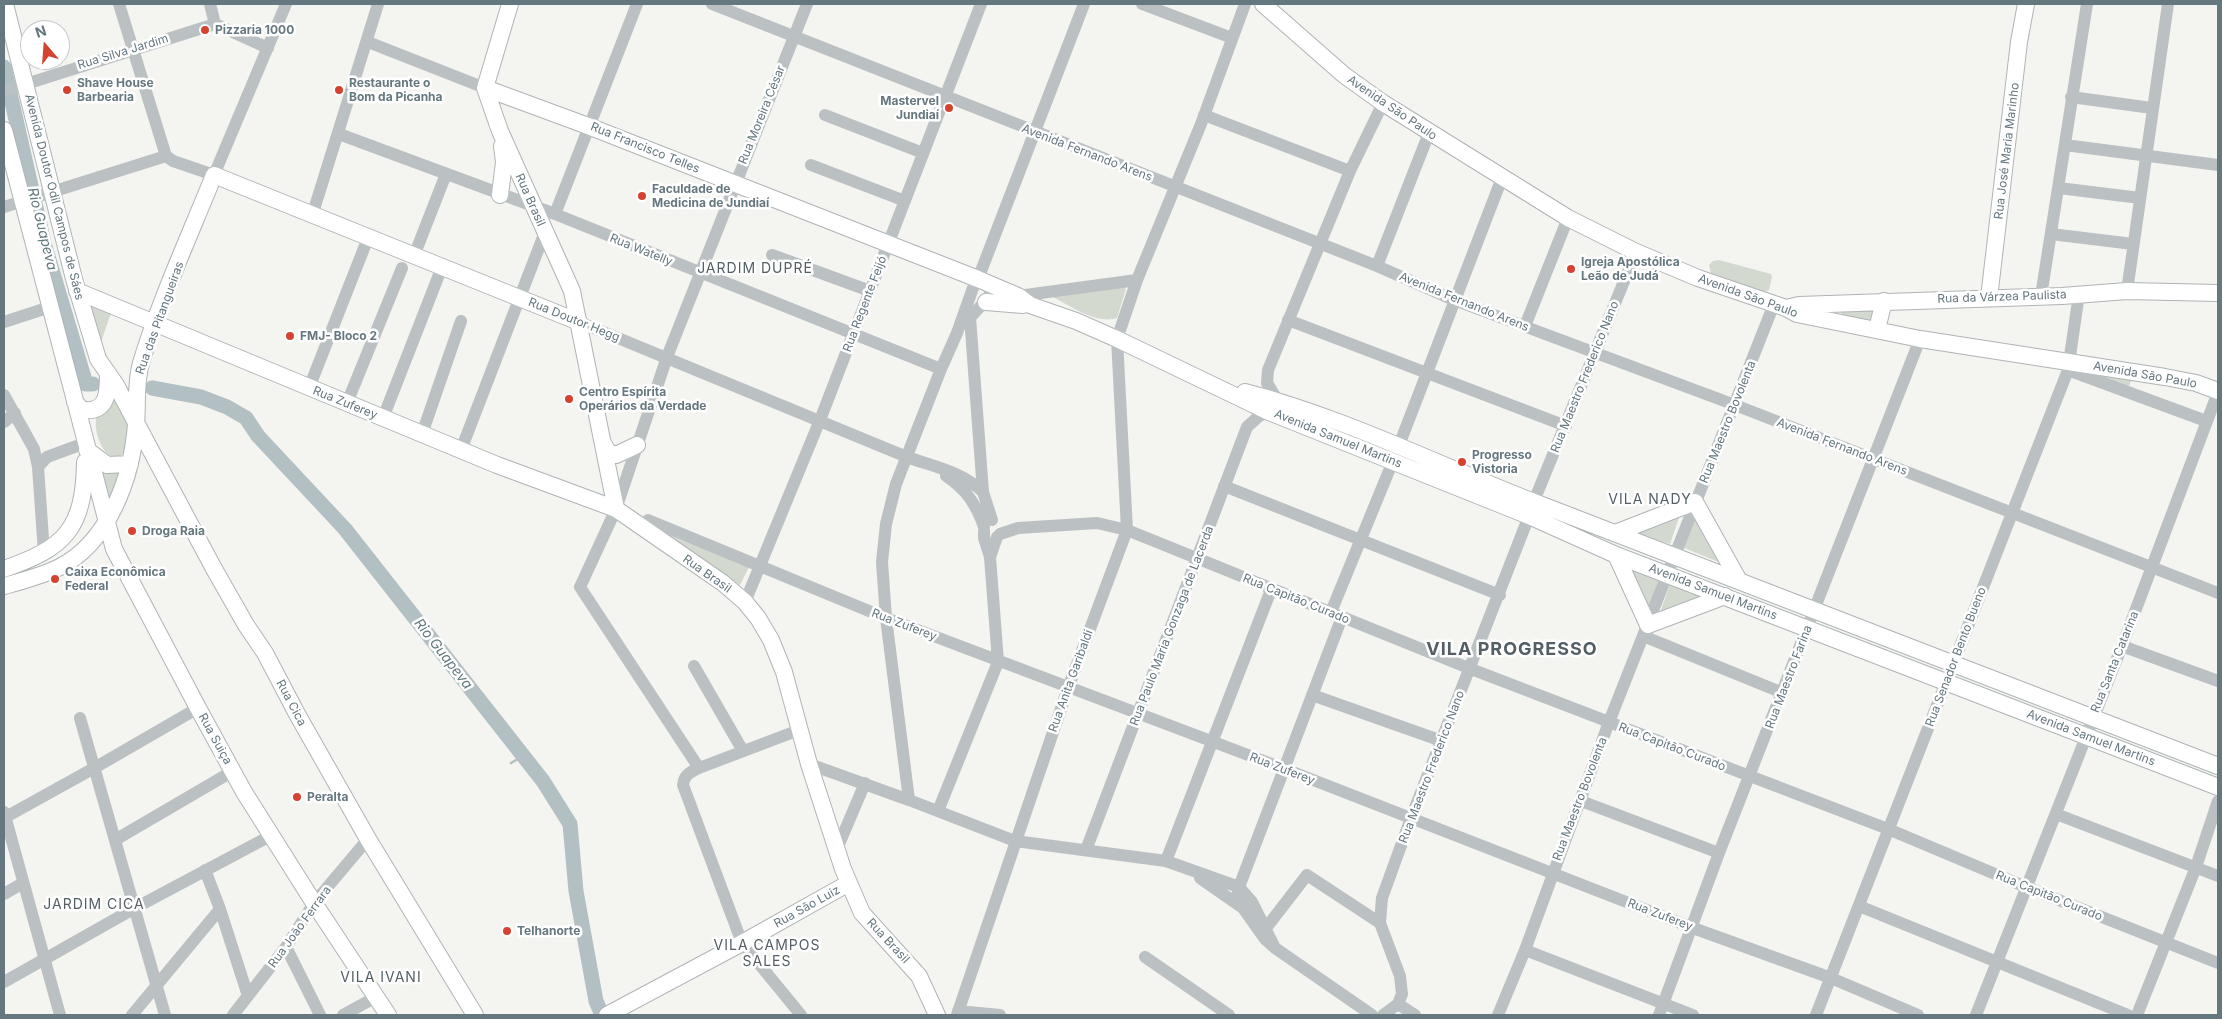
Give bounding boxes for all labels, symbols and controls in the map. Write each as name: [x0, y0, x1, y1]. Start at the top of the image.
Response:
north arrow: [20, 20, 70, 70]
text: N: [33, 21, 48, 41]
place label: Pizzaria 1000: [215, 23, 294, 37]
marker: Pizzaria 1000: [199, 24, 211, 36]
street label: Rua Silva Jardim: [76, 31, 170, 73]
street label: Rua Moreira César: [736, 64, 788, 166]
street label: Avenida São Paulo: [1344, 73, 1440, 143]
place label: Shave House Barbearia: [77, 76, 154, 104]
place label: Restaurante o Bom da Picanha: [349, 76, 443, 104]
street label: Rua José Maria Marinho: [1991, 82, 2023, 220]
marker: Shave House Barbearia: [61, 84, 73, 96]
marker: Restaurante o Bom da Picanha: [333, 84, 345, 96]
street label: Avenida Doutor Odil Campos de Sáes: [21, 93, 87, 301]
place label: Mastervel Jundiaí: [880, 94, 939, 122]
marker: Mastervel Jundiaí: [943, 102, 955, 114]
street label: Rua Francisco Telles: [588, 120, 702, 176]
street label: Avenida Fernando Arens: [1020, 121, 1154, 185]
street label: Rua Brasil: [512, 171, 548, 229]
place label: Faculdade de Medicina de Jundiaí: [652, 182, 769, 210]
water label: Rio Guapeva: [24, 186, 60, 272]
marker: Faculdade de Medicina de Jundiaí: [636, 190, 648, 202]
street label: Rua Watelly: [608, 231, 674, 269]
street label: Rua Regente Feijó: [840, 254, 890, 354]
place label: Igreja Apostólica Leão de Judá: [1581, 255, 1680, 283]
street label: Rua das Pitangueiras: [133, 260, 187, 376]
district label: JARDIM DUPRÉ: [696, 261, 814, 277]
marker: Igreja Apostólica Leão de Judá: [1565, 263, 1577, 275]
street label: Avenida Fernando Arens: [1397, 269, 1531, 335]
street label: Avenida São Paulo: [1696, 271, 1800, 321]
street label: Rua da Várzea Paulista: [1937, 288, 2067, 306]
street label: Rua Doutor Hegg: [526, 295, 622, 345]
street label: Rua Maestro Frederico Nano: [1548, 299, 1622, 455]
place label: FMJ- Bloco 2: [300, 329, 377, 343]
marker: FMJ- Bloco 2: [284, 330, 296, 342]
street label: Rua Maestro Bovolenta: [1697, 359, 1759, 485]
street label: Avenida São Paulo: [2092, 359, 2198, 391]
street label: Rua Zuferey: [311, 383, 379, 423]
place label: Centro Espírita Operários da Verdade: [579, 385, 706, 413]
marker: Centro Espírita Operários da Verdade: [563, 393, 575, 405]
street label: Avenida Samuel Martins: [1272, 407, 1404, 471]
street label: Avenida Fernando Arens: [1775, 415, 1909, 479]
place label: Progresso Vistoria: [1472, 448, 1532, 476]
marker: Progresso Vistoria: [1456, 456, 1468, 468]
district label: VILA NADY: [1607, 492, 1693, 508]
place label: Droga Raia: [142, 524, 205, 538]
street label: Rua Paulo Maria Gonzaga de Lacerda: [1127, 524, 1217, 728]
marker: Droga Raia: [126, 525, 138, 537]
street label: Rua Brasil: [680, 552, 734, 596]
street label: Avenida Samuel Martins: [1647, 561, 1779, 623]
place label: Caixa Econômica Federal: [65, 565, 166, 593]
street label: Rua Capitão Curado: [1241, 571, 1351, 627]
marker: Caixa Econômica Federal: [49, 573, 61, 585]
street label: Rua Senador Bento Bueno: [1923, 585, 1989, 729]
street label: Rua Zuferey: [869, 606, 939, 644]
street label: Rua Santa Catarina: [2088, 609, 2142, 715]
water label: Rio Guapeva: [410, 615, 476, 693]
street label: Rua Maestro Farina: [1763, 623, 1815, 731]
street label: Rua Anita Garibaldi: [1046, 628, 1096, 734]
district label: VILA PROGRESSO: [1425, 639, 1599, 661]
street label: Rua Cica: [273, 677, 309, 729]
street label: Rua Maestro Frederico Nano: [1396, 689, 1468, 845]
street label: Avenida Samuel Martins: [2025, 707, 2157, 769]
street label: Rua Suiça: [195, 711, 235, 767]
street label: Rua Capitão Curado: [1616, 720, 1728, 774]
street label: Rua Maestro Bovolenta: [1550, 735, 1610, 863]
street label: Rua Zuferey: [1247, 750, 1317, 788]
place label: Peralta: [307, 790, 348, 804]
marker: Peralta: [291, 791, 303, 803]
street label: Rua Capitão Curado: [1994, 868, 2104, 924]
street label: Rua João Ferrara: [266, 883, 334, 971]
street label: Rua São Luiz: [771, 883, 843, 931]
street label: Rua Zuferey: [1625, 896, 1695, 934]
district label: JARDIM CICA: [42, 897, 146, 913]
street label: Rua Brasil: [864, 916, 912, 966]
place label: Telhanorte: [517, 924, 580, 938]
marker: Telhanorte: [501, 925, 513, 937]
district label: VILA CAMPOS SALES: [712, 938, 822, 970]
district label: VILA IVANI: [339, 970, 423, 986]

